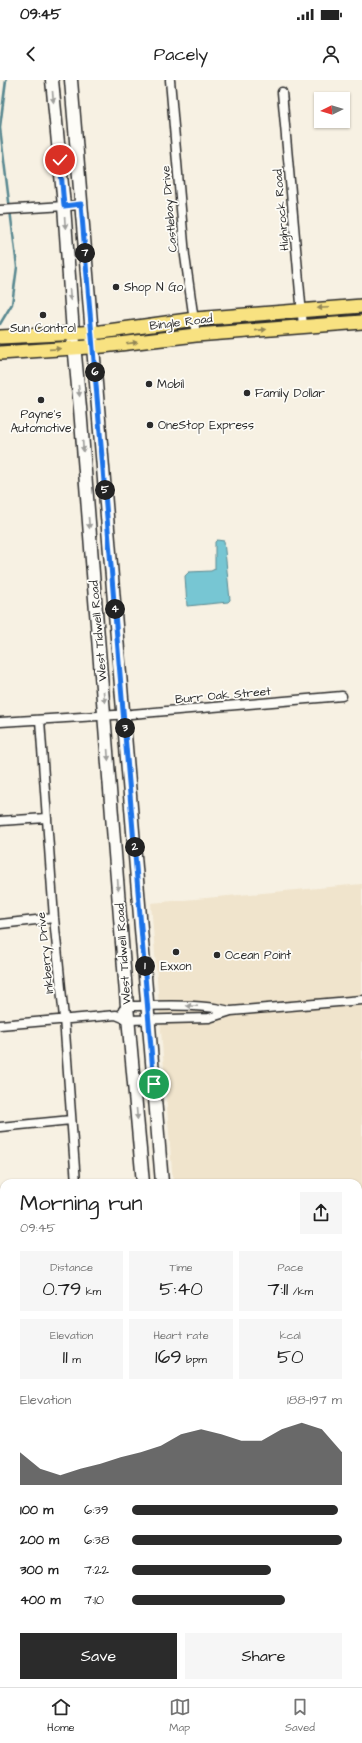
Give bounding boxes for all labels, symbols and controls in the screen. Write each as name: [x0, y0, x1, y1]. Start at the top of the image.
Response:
text: 09:45: [20, 4, 61, 25]
text: Pacely: [154, 42, 208, 67]
icon: back: [20, 43, 42, 65]
icon: person: [320, 43, 342, 65]
one-way arrow: [50, 91, 57, 103]
north arrow: [314, 92, 350, 128]
map controls: [314, 92, 350, 128]
pin: [43, 143, 77, 177]
icon: check: [49, 149, 71, 171]
street label: Castlebay Drive: [157, 164, 183, 253]
street label: Highrock Road: [269, 168, 295, 252]
one-way arrow: [62, 217, 69, 229]
pin: 7: [75, 243, 95, 263]
text: 7: [82, 245, 88, 260]
place label: Shop N Go: [124, 279, 184, 296]
marker: Shop N Go: [111, 282, 121, 292]
one-way arrow: [67, 289, 74, 302]
one-way arrow: [317, 305, 329, 312]
marker: Sun Control: [38, 310, 48, 320]
street label: Bingle Road: [149, 310, 214, 336]
place label: Sun Control: [10, 320, 76, 337]
one-way arrow: [255, 327, 267, 333]
one-way arrow: [126, 339, 138, 346]
one-way arrow: [49, 345, 61, 352]
pin: 6: [85, 362, 105, 382]
text: 6: [92, 364, 98, 379]
place label: Mobil: [157, 376, 184, 393]
marker: Mobil: [144, 379, 154, 389]
one-way arrow: [75, 385, 82, 398]
place label: Family Dollar: [255, 385, 325, 403]
marker: Family Dollar: [242, 388, 252, 398]
marker: Payne's Automotive: [36, 395, 46, 405]
place label: Payne's Automotive: [11, 406, 72, 437]
place label: OneStop Express: [158, 417, 254, 434]
marker: OneStop Express: [145, 420, 155, 430]
one-way arrow: [80, 440, 87, 452]
pin: 5: [95, 480, 115, 500]
text: 5: [101, 482, 109, 497]
one-way arrow: [86, 517, 93, 529]
street label: West Tidwell Road: [86, 580, 111, 682]
pin: 4: [105, 599, 125, 619]
text: 4: [111, 601, 119, 616]
street label: Burr Oak Street: [174, 683, 272, 708]
one-way arrow: [100, 691, 107, 703]
pin: 3: [115, 718, 135, 738]
text: 3: [122, 720, 128, 735]
one-way arrow: [105, 749, 112, 761]
pin: 2: [125, 837, 145, 857]
text: 2: [132, 839, 138, 854]
one-way arrow: [115, 879, 122, 891]
street label: West Tidwell Road: [111, 903, 136, 1005]
street label: Inkberry Drive: [33, 911, 59, 995]
marker: Exxon: [171, 947, 181, 957]
place label: Ocean Point: [225, 947, 291, 964]
marker: Ocean Point: [212, 950, 222, 960]
pin: 1: [135, 956, 155, 976]
text: 1: [144, 958, 146, 973]
place label: Exxon: [160, 958, 192, 975]
one-way arrow: [185, 1003, 198, 1009]
pin: [137, 1067, 171, 1101]
icon: arrive: [143, 1073, 165, 1095]
one-way arrow: [133, 1108, 140, 1120]
text: Morning run: [20, 1188, 143, 1219]
button: share: [300, 1192, 342, 1234]
text: 09:45: [20, 1219, 56, 1237]
text: Distance: [50, 1260, 93, 1275]
text: Time: [169, 1260, 193, 1275]
text: Pace: [278, 1260, 303, 1275]
text: 0.79: [42, 1275, 81, 1303]
text: 5:40: [159, 1275, 203, 1303]
text: 7:11: [268, 1275, 288, 1303]
text: km: [81, 1284, 101, 1299]
text: /km: [288, 1284, 313, 1299]
text: Elevation: [50, 1328, 93, 1343]
text: Heart rate: [153, 1328, 209, 1343]
text: kcal: [280, 1328, 301, 1343]
text: 11: [63, 1343, 68, 1371]
text: 169: [155, 1343, 182, 1371]
text: 50: [277, 1343, 304, 1371]
text: m: [68, 1352, 81, 1367]
text: bpm: [182, 1352, 207, 1367]
text: Elevation: [20, 1391, 71, 1409]
text: 188–197 m: [287, 1391, 342, 1409]
text: 100 m: [20, 1501, 53, 1519]
text: 6:39: [84, 1501, 108, 1519]
text: 200 m: [20, 1531, 59, 1549]
text: 6:38: [84, 1531, 109, 1549]
text: 300 m: [20, 1561, 58, 1579]
text: 7:22: [84, 1561, 109, 1579]
text: 400 m: [20, 1591, 61, 1609]
text: 7:10: [84, 1591, 104, 1609]
button: Save: [20, 1633, 177, 1679]
button: Share: [185, 1633, 342, 1679]
tab: Home: [47, 1696, 74, 1735]
tab: Map: [169, 1696, 191, 1735]
tab: Saved: [285, 1696, 315, 1735]

